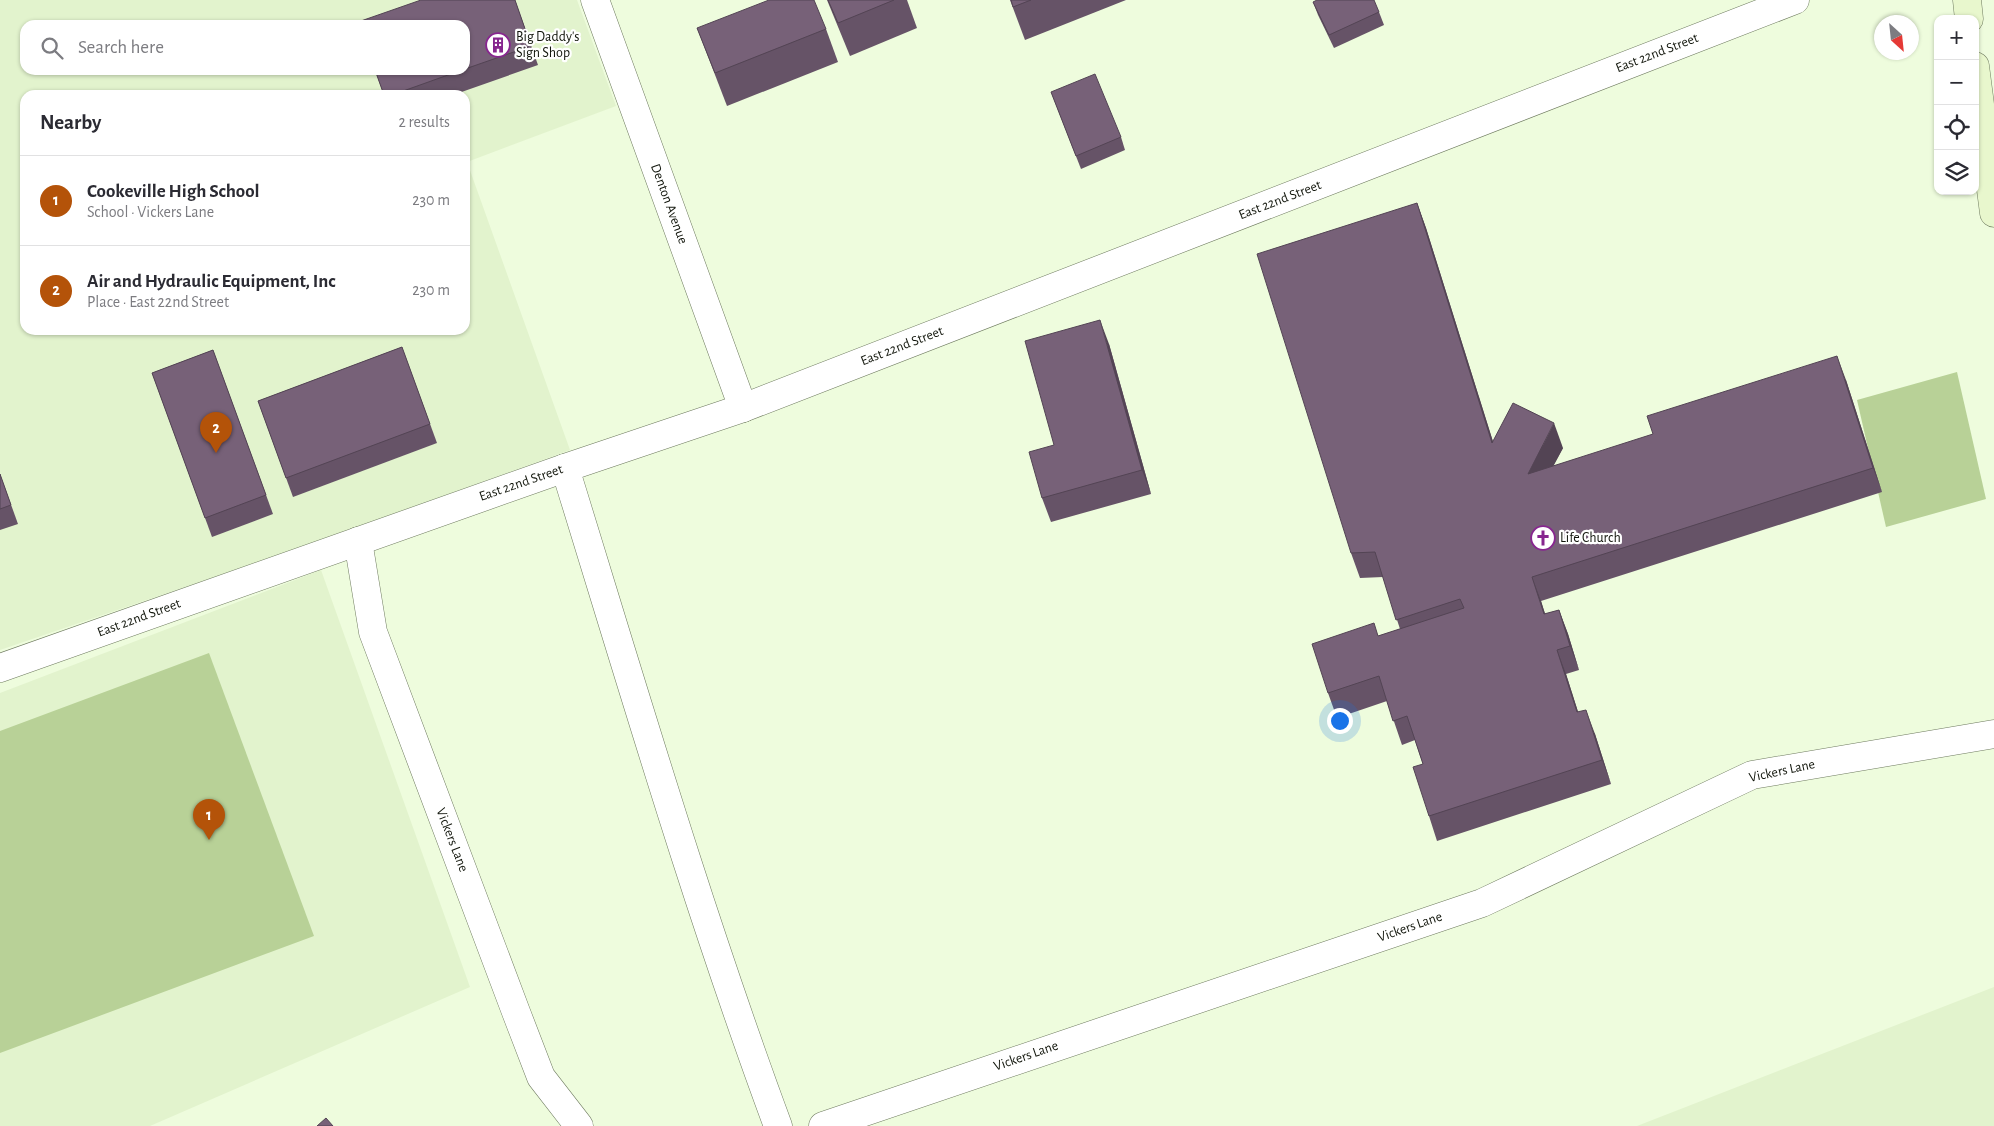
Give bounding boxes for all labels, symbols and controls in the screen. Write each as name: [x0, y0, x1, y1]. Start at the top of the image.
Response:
north arrow: [1874, 15, 1919, 60]
map controls: [1934, 15, 1979, 195]
button: +: [1934, 15, 1979, 60]
search box: [20, 20, 470, 75]
place label: Big Daddy's Sign Shop: [516, 30, 580, 60]
street label: East 22nd Street: [1614, 31, 1701, 75]
building icon: Big Daddy's Sign Shop: [485, 32, 511, 58]
icon: search: [38, 34, 66, 62]
text: Search here: [78, 38, 164, 57]
button: −: [1934, 60, 1979, 105]
button: locate: [1934, 105, 1979, 150]
text: Nearby: [40, 112, 101, 133]
text: 2 results: [398, 114, 450, 130]
button: layers: [1934, 150, 1979, 195]
street label: Denton Avenue: [648, 162, 690, 246]
street label: East 22nd Street: [1237, 178, 1324, 222]
text: Cookeville High School: [87, 182, 260, 201]
text: 1: [53, 192, 59, 208]
text: 230 m: [412, 192, 450, 208]
text: School · Vickers Lane: [87, 204, 214, 220]
text: Air and Hydraulic Equipment, Inc: [87, 272, 336, 291]
text: 2: [52, 282, 60, 298]
text: 230 m: [412, 282, 450, 298]
text: Place · East 22nd Street: [87, 294, 229, 310]
street label: East 22nd Street: [859, 324, 946, 368]
pin: 2: [200, 412, 232, 453]
street label: East 22nd Street: [477, 462, 565, 504]
church icon: Life Church: [1530, 525, 1556, 551]
place label: Life Church: [1560, 531, 1621, 545]
street label: East 22nd Street: [96, 596, 183, 640]
your location: [1327, 708, 1353, 734]
street label: Vickers Lane: [1748, 757, 1816, 785]
pin: 1: [193, 799, 225, 840]
street label: Vickers Lane: [433, 806, 471, 874]
street label: Vickers Lane: [1376, 909, 1444, 945]
street label: Vickers Lane: [992, 1038, 1060, 1074]

